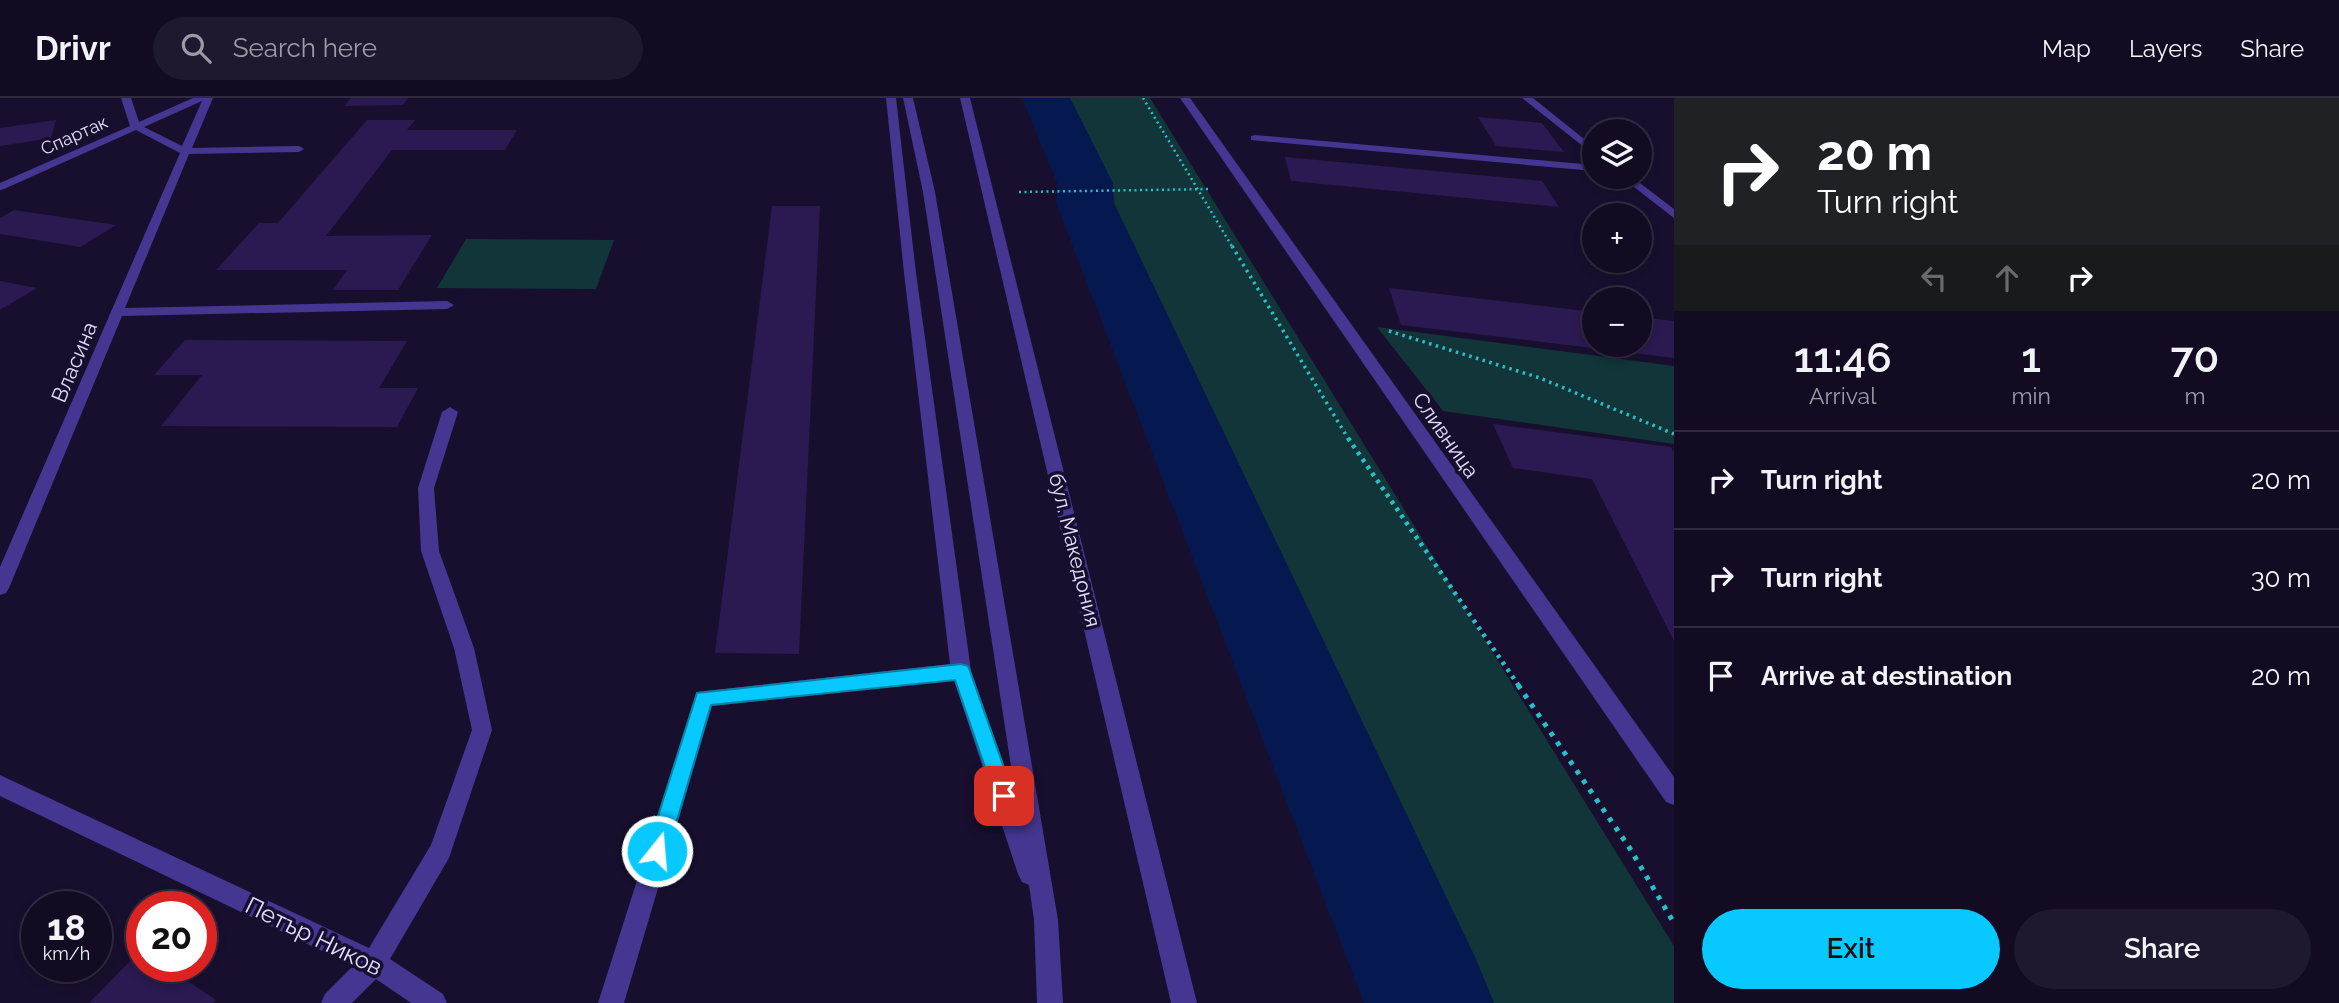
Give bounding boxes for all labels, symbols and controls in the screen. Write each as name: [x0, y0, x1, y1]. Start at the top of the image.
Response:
search box: [153, 17, 643, 80]
text: Drivr: [35, 29, 111, 68]
icon: search: [177, 29, 215, 67]
text: Search here: [233, 33, 377, 63]
text: Map: [2042, 34, 2091, 63]
text: Layers: [2129, 34, 2202, 63]
text: Share: [2240, 34, 2304, 63]
street label: Спартак: [37, 111, 111, 159]
map controls: [1582, 119, 1652, 357]
button: layers: [1582, 119, 1652, 189]
text: 20 m: [1817, 124, 1932, 181]
icon: right: [1702, 126, 1793, 217]
text: Turn right: [1817, 183, 1958, 220]
button: +: [1582, 203, 1652, 273]
icon: left: [1915, 259, 1953, 297]
icon: ahead: [1988, 259, 2026, 297]
icon: right: [2061, 259, 2099, 297]
button: −: [1582, 287, 1652, 357]
street label: Власина: [46, 318, 102, 406]
text: 11:46: [1794, 333, 1892, 382]
text: 1: [2021, 333, 2041, 382]
text: 70: [2171, 333, 2219, 382]
text: Arrival: [1809, 382, 1876, 409]
text: min: [2011, 382, 2051, 409]
text: m: [2184, 382, 2206, 409]
street label: Сливница: [1408, 388, 1484, 482]
icon: right: [1702, 461, 1740, 499]
text: Turn right: [1761, 465, 1882, 495]
text: 20 m: [2251, 465, 2311, 495]
street label: бул. Македония: [1044, 470, 1106, 630]
icon: right: [1702, 559, 1740, 597]
text: Turn right: [1761, 563, 1882, 593]
text: 30 m: [2251, 563, 2311, 593]
icon: arrive: [1702, 657, 1740, 695]
text: Arrive at destination: [1761, 661, 2012, 691]
text: 20 m: [2251, 661, 2311, 691]
pin: [974, 766, 1034, 826]
icon: arrive: [985, 777, 1023, 815]
position arrow: [620, 814, 694, 888]
street label: Петър Ников: [241, 890, 387, 982]
speed limit sign: 20: [126, 891, 217, 982]
text: 18: [47, 907, 86, 948]
button: Exit: [1702, 909, 2000, 989]
button: Share: [2014, 909, 2311, 989]
text: km/h: [43, 943, 90, 964]

